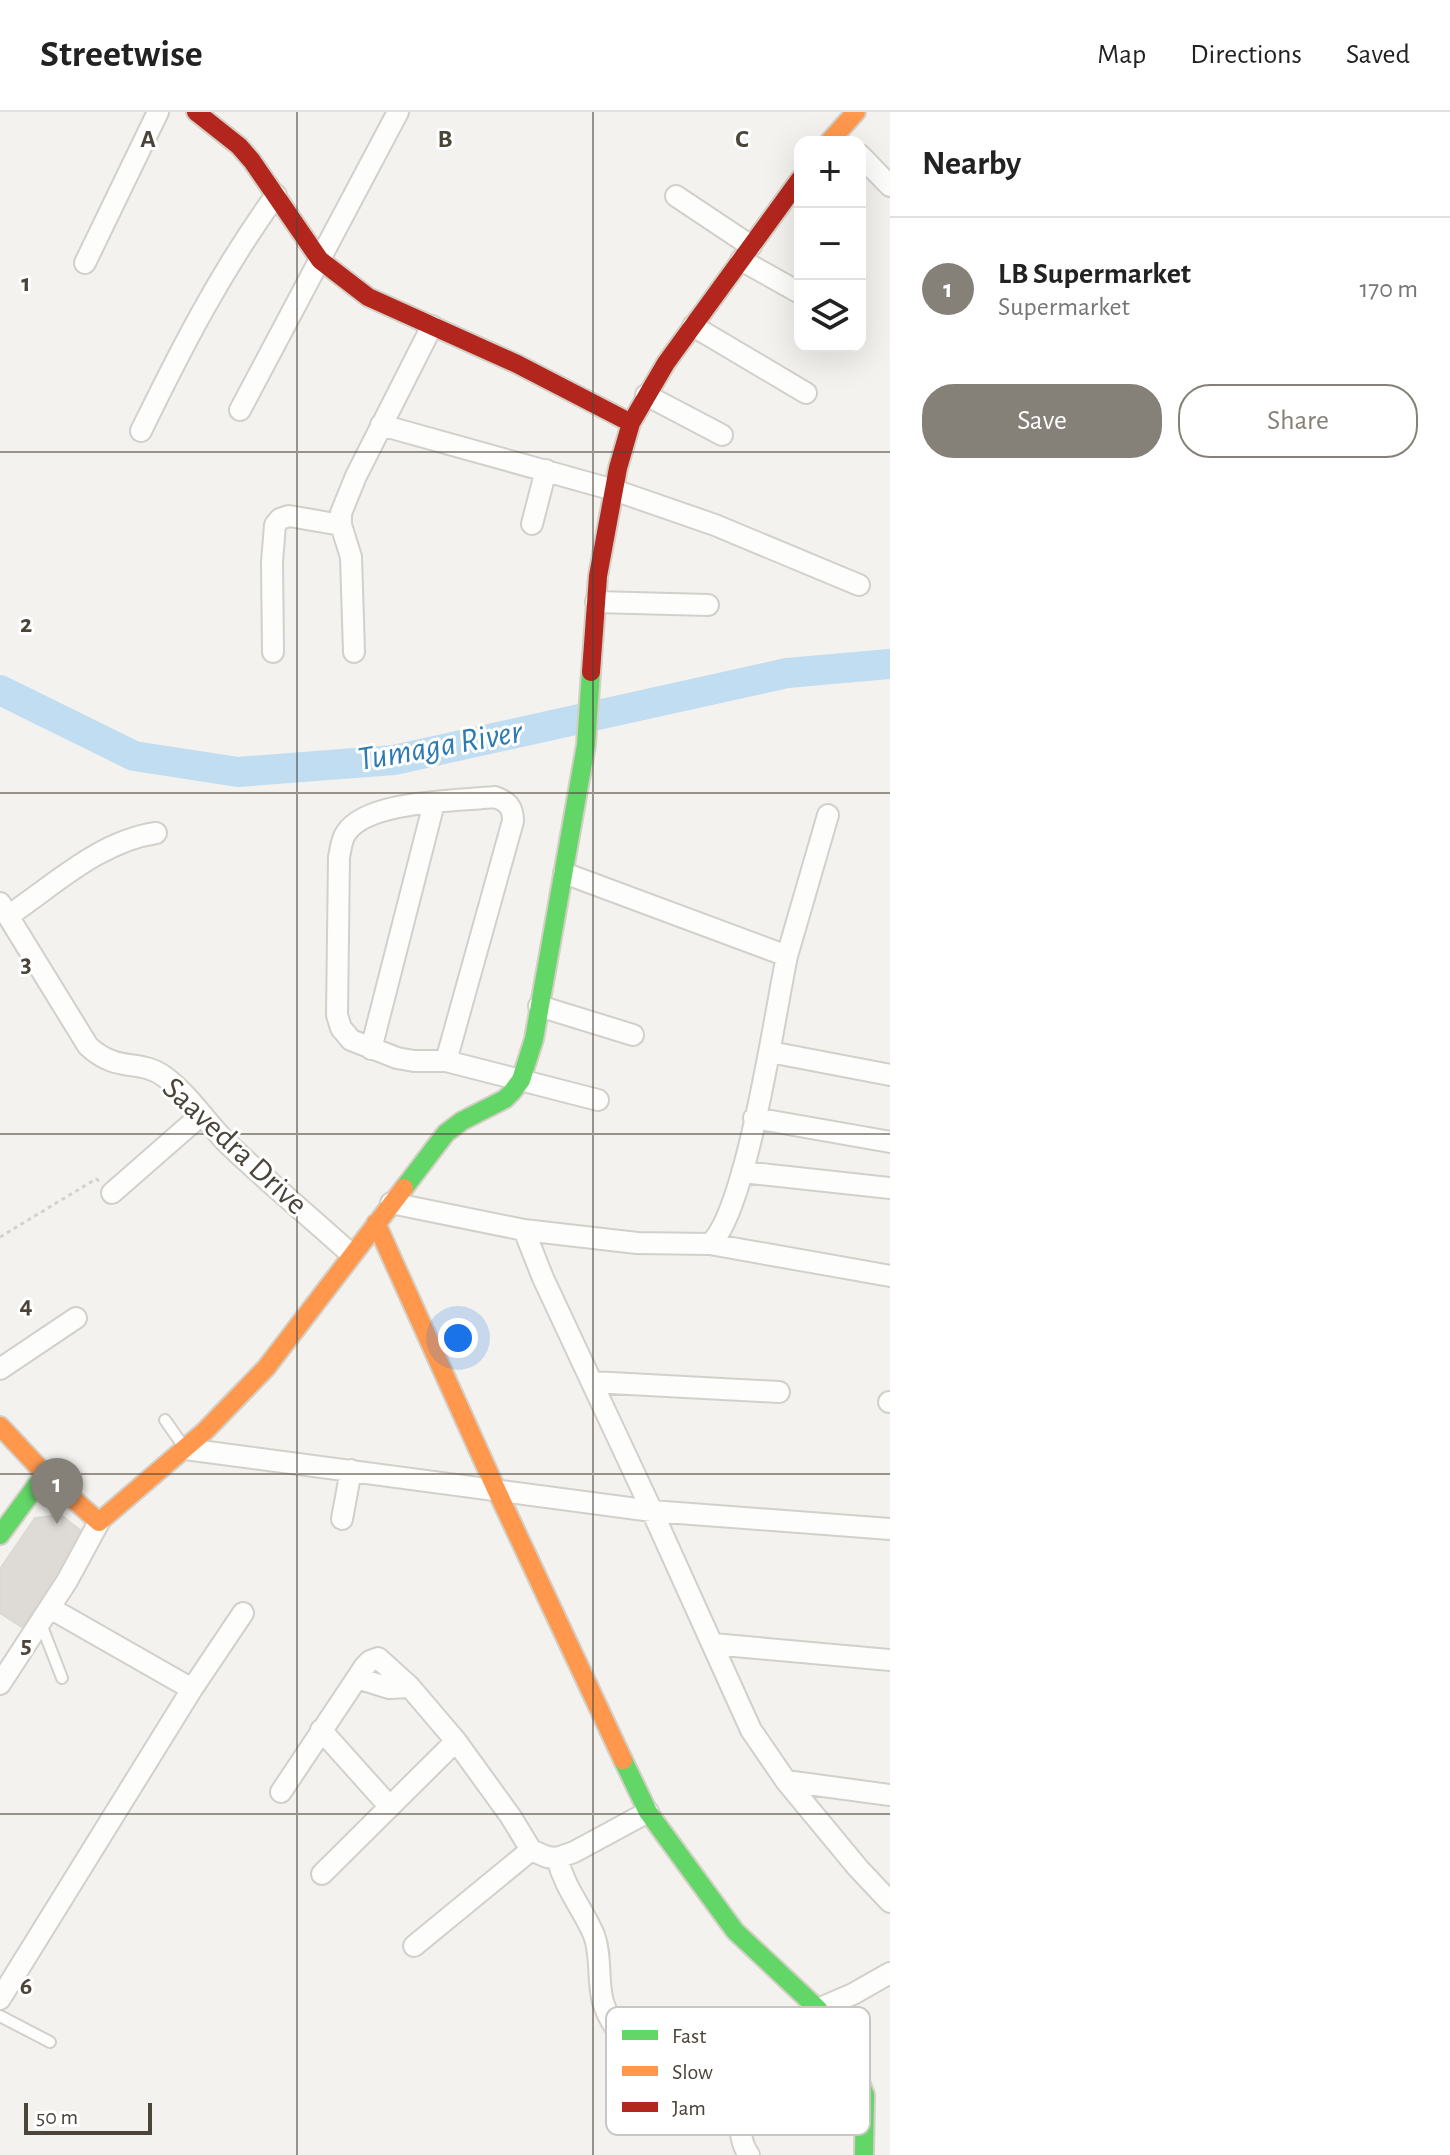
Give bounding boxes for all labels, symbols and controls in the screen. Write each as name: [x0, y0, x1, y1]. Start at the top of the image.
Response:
text: Streetwise: [40, 36, 203, 74]
text: Map: [1097, 41, 1146, 69]
text: Directions: [1190, 41, 1302, 69]
text: Saved: [1346, 41, 1410, 69]
text: A: [140, 126, 156, 152]
text: B: [437, 126, 453, 152]
text: C: [735, 126, 749, 152]
map controls: [794, 136, 866, 352]
button: +: [794, 136, 866, 208]
text: Nearby: [922, 147, 1021, 181]
button: −: [794, 208, 866, 280]
text: LB Supermarket: [998, 259, 1191, 289]
text: 1: [21, 270, 31, 296]
text: 1: [943, 276, 953, 302]
text: 170 m: [1359, 276, 1418, 302]
button: layers: [794, 280, 866, 352]
text: Supermarket: [998, 294, 1130, 320]
button: Save: [922, 384, 1162, 458]
button: Share: [1178, 384, 1418, 458]
text: 2: [20, 611, 32, 637]
water label: Tumaga River: [355, 715, 526, 777]
text: 3: [20, 951, 32, 977]
street label: Saavedra Drive: [157, 1071, 313, 1221]
text: 4: [19, 1292, 33, 1318]
your location: [438, 1318, 478, 1358]
pin: 1: [31, 1458, 83, 1524]
text: 5: [20, 1632, 32, 1658]
text: 6: [20, 1973, 32, 1999]
legend: [606, 2007, 870, 2135]
text: Fast: [672, 2025, 706, 2047]
text: Slow: [672, 2061, 713, 2083]
text: Jam: [672, 2097, 706, 2119]
scale bar: [24, 2099, 152, 2135]
text: 50 m: [36, 2106, 78, 2128]

